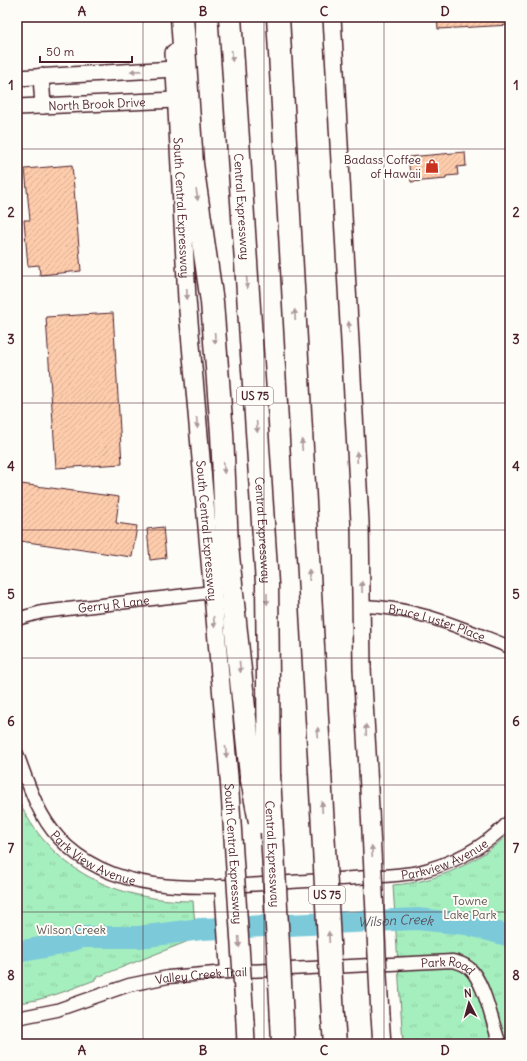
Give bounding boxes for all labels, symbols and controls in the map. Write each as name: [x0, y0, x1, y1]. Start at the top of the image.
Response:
text: A: [78, 3, 87, 20]
text: B: [199, 3, 208, 20]
text: C: [320, 3, 329, 20]
text: D: [440, 3, 450, 20]
scale bar: [40, 38, 132, 64]
text: 50 m: [46, 44, 75, 59]
one-way arrow: [229, 50, 236, 62]
one-way arrow: [129, 68, 142, 74]
text: 1: [8, 77, 14, 94]
text: 1: [513, 77, 519, 94]
street label: North Brook Drive: [48, 94, 146, 113]
street label: South Central Expressway: [171, 137, 193, 279]
place label: Badass Coffee of Hawaii: [344, 152, 421, 181]
street label: Central Expressway: [231, 153, 253, 260]
shop icon: Badass Coffee of Hawaii: [424, 158, 440, 174]
one-way arrow: [194, 189, 200, 201]
text: 2: [7, 204, 15, 221]
text: 2: [512, 204, 520, 221]
one-way arrow: [244, 277, 251, 289]
one-way arrow: [184, 288, 190, 301]
one-way arrow: [291, 309, 298, 321]
one-way arrow: [346, 321, 353, 333]
text: 3: [7, 331, 15, 348]
text: 3: [512, 331, 520, 348]
one-way arrow: [212, 332, 219, 344]
road number: US 75: [237, 387, 273, 405]
one-way arrow: [194, 417, 201, 429]
one-way arrow: [253, 421, 260, 433]
one-way arrow: [298, 439, 305, 451]
one-way arrow: [353, 451, 360, 463]
text: 4: [7, 458, 15, 475]
text: 4: [512, 458, 520, 475]
street label: South Central Expressway: [194, 460, 221, 602]
one-way arrow: [220, 462, 227, 474]
street label: Central Expressway: [253, 476, 274, 584]
one-way arrow: [306, 568, 312, 581]
one-way arrow: [359, 580, 365, 593]
text: 5: [7, 586, 15, 603]
text: 5: [512, 586, 520, 603]
street label: Gerry R Lane: [77, 592, 150, 615]
one-way arrow: [264, 593, 271, 605]
street label: Bruce Luster Place: [387, 601, 488, 644]
one-way arrow: [211, 616, 218, 628]
one-way arrow: [237, 661, 244, 673]
text: 6: [7, 713, 15, 730]
text: 6: [512, 713, 520, 730]
one-way arrow: [362, 724, 369, 736]
one-way arrow: [314, 727, 321, 739]
one-way arrow: [223, 746, 230, 758]
street label: South Central Expressway: [222, 783, 246, 925]
street label: Central Expressway: [263, 800, 284, 908]
one-way arrow: [318, 801, 325, 813]
street label: Park View Avenue: [48, 827, 137, 888]
street label: Parkview Avenue: [400, 835, 491, 882]
text: 7: [8, 840, 15, 857]
text: 7: [513, 840, 520, 857]
one-way arrow: [368, 845, 375, 857]
road number: US 75: [309, 886, 345, 904]
park label: Towne Lake Park: [443, 893, 497, 922]
water label: Wilson Creek: [357, 910, 435, 930]
park label: Wilson Creek: [36, 922, 106, 937]
one-way arrow: [326, 930, 332, 943]
one-way arrow: [236, 936, 243, 948]
street label: Park Road: [420, 953, 479, 977]
street label: Valley Creek Trail: [154, 964, 247, 987]
text: 8: [7, 967, 15, 984]
text: 8: [512, 967, 520, 984]
north arrow: [449, 983, 489, 1023]
text: N: [463, 986, 472, 1000]
text: A: [78, 1042, 87, 1059]
text: B: [199, 1042, 208, 1059]
text: C: [320, 1042, 329, 1059]
text: D: [440, 1042, 450, 1059]

